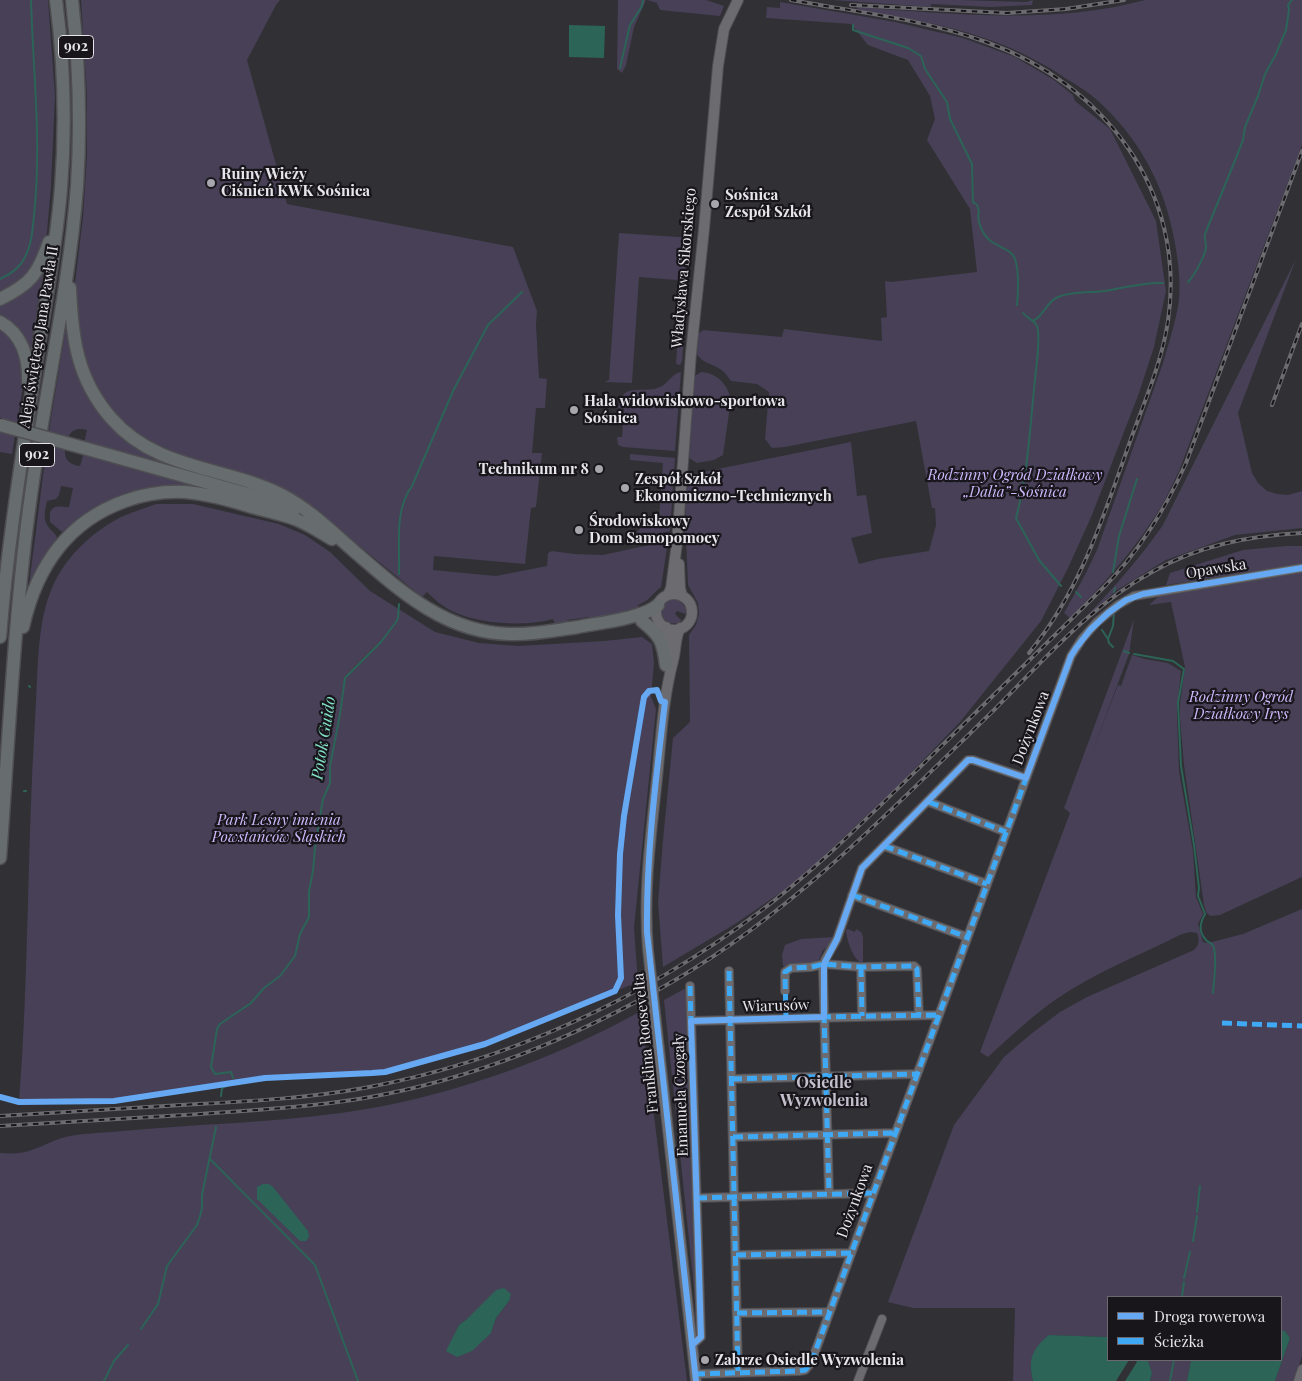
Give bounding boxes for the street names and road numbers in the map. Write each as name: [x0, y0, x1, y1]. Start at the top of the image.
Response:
road number: 902: [58, 36, 94, 58]
street label: Władysława Sikorskiego: [668, 187, 700, 349]
street label: Aleja świętego Jana Pawła II: [16, 245, 62, 429]
road number: 902: [20, 444, 54, 466]
street label: Opawska: [1184, 555, 1248, 583]
street label: Dożynkowa: [1009, 689, 1053, 767]
street label: Franklina Roosevelta: [630, 972, 662, 1114]
street label: Wiarusów: [742, 996, 810, 1016]
street label: Emanuela Czogały: [670, 1033, 692, 1157]
street label: Dożynkowa: [833, 1161, 877, 1241]

